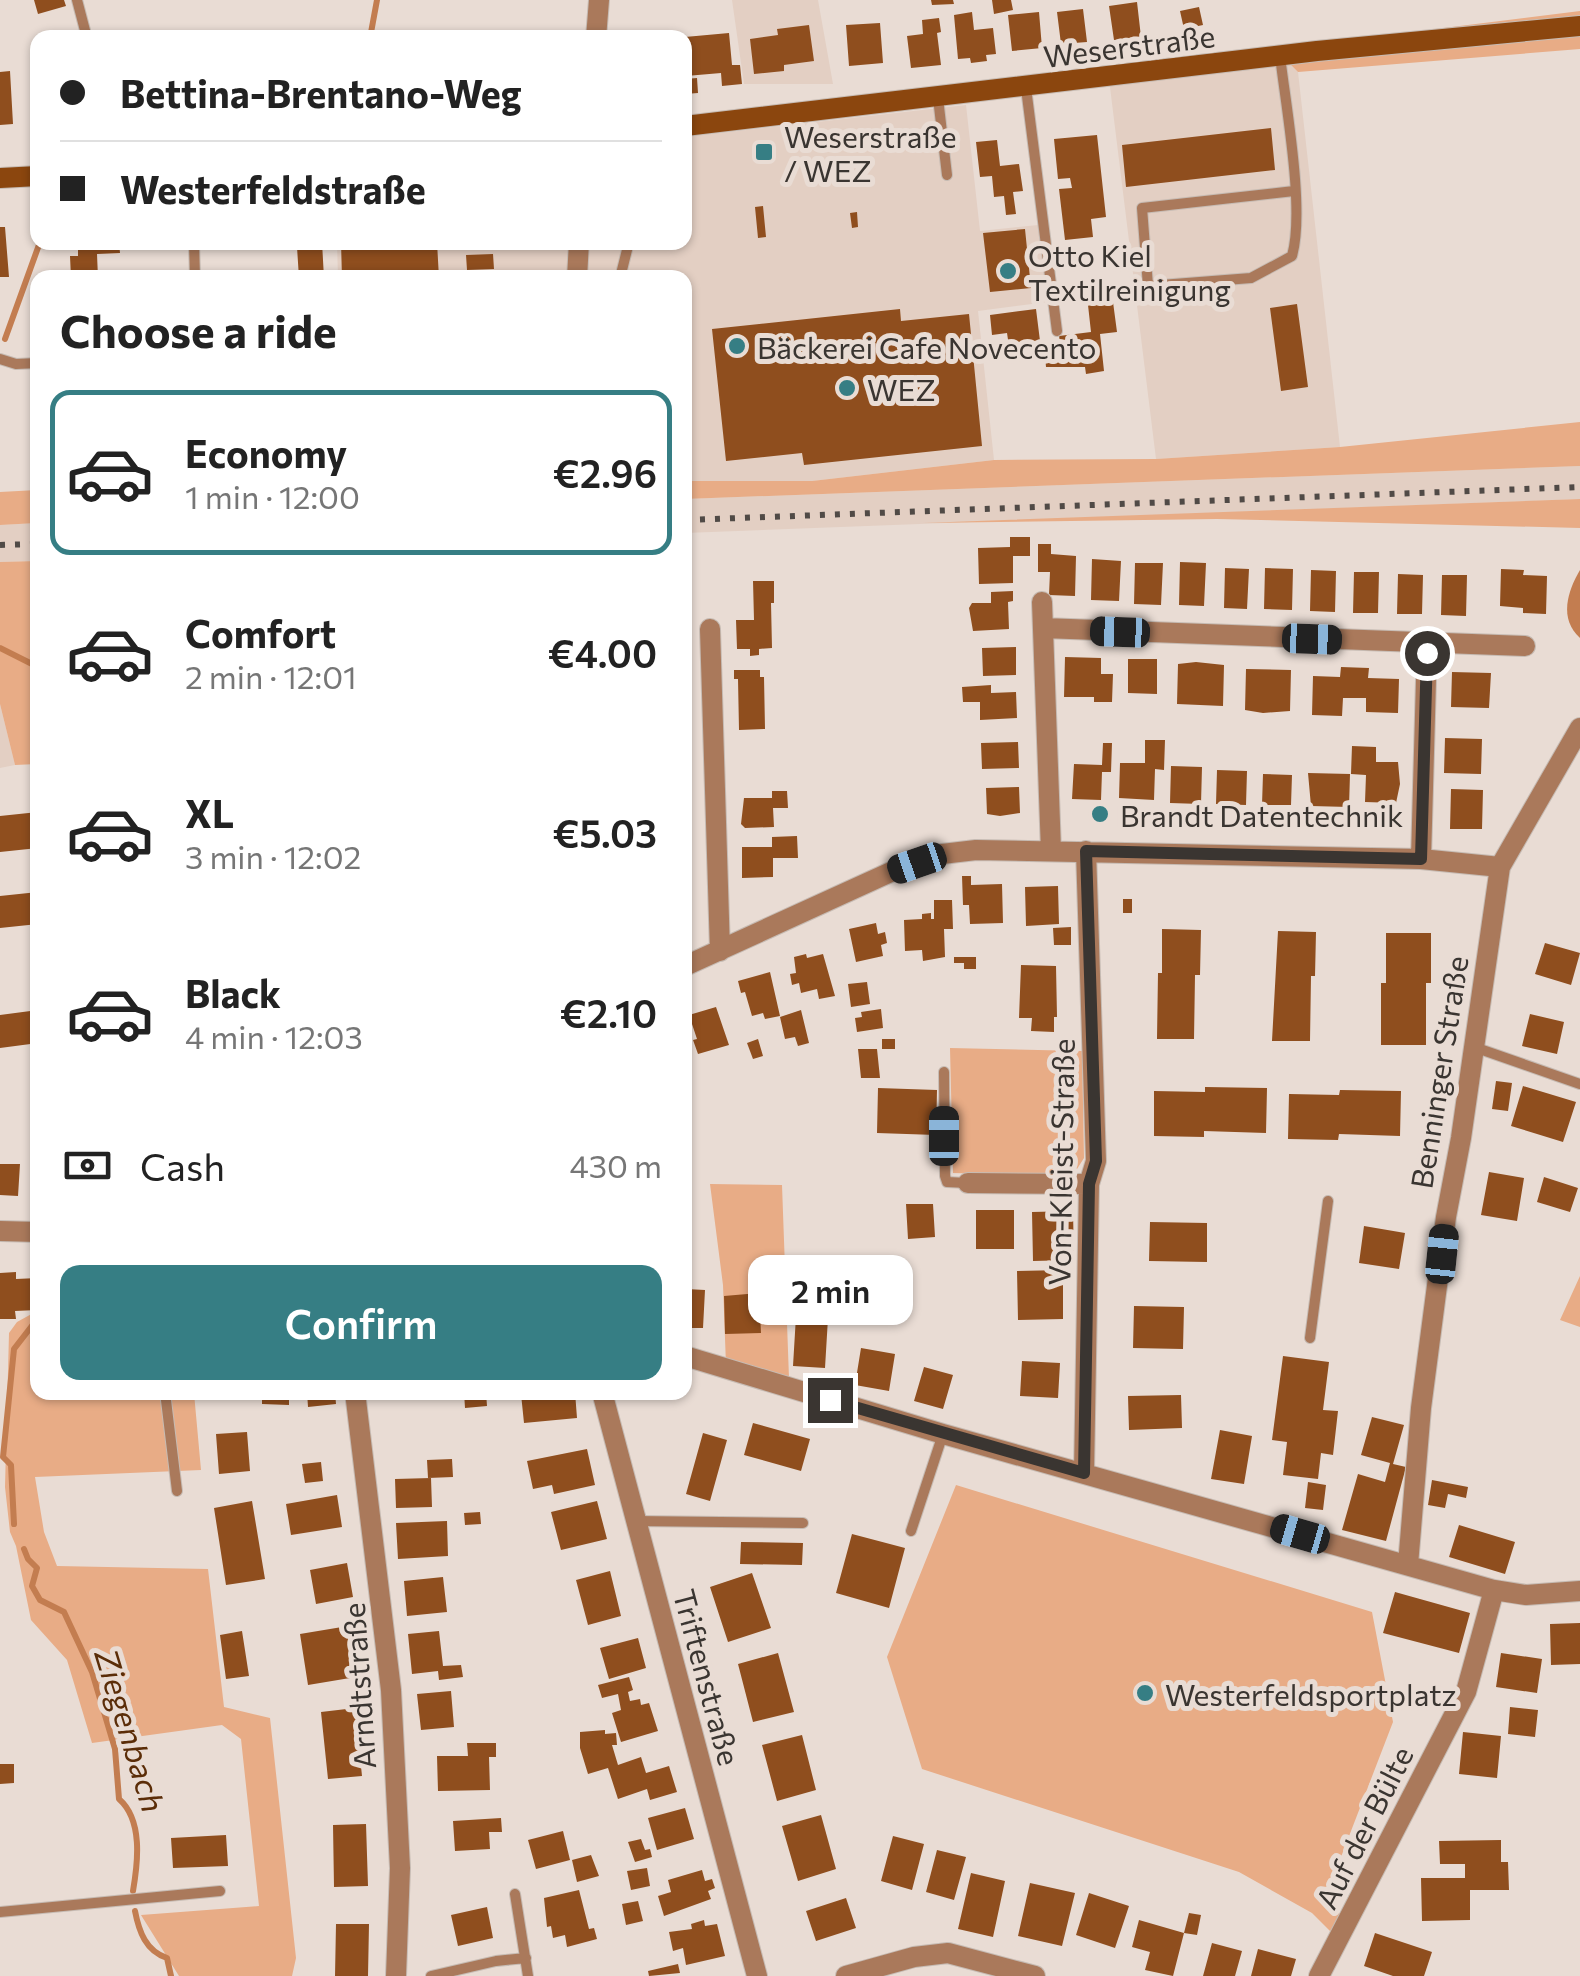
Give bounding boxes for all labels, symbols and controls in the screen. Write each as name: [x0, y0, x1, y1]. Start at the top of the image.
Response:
street label: Weserstraße: [1041, 16, 1217, 74]
text: Bettina-Brentano-Weg: [120, 69, 522, 116]
place label: Weserstraße / WEZ: [784, 117, 957, 188]
marker: Weserstraße / WEZ: [753, 141, 775, 163]
text: Westerfeldstraße: [120, 165, 426, 212]
place label: Otto Kiel Textilreinigung: [1028, 236, 1231, 307]
marker: Otto Kiel Textilreinigung: [997, 260, 1019, 282]
text: Choose a ride: [60, 302, 337, 357]
place label: Bäckerei Cafe Novecento: [757, 328, 1096, 365]
marker: Bäckerei Cafe Novecento: [726, 335, 748, 357]
place label: WEZ: [867, 370, 936, 407]
marker: WEZ: [836, 377, 858, 399]
icon: car: [65, 428, 155, 518]
text: Economy: [185, 429, 347, 476]
text: €2.96: [553, 449, 657, 496]
text: 1 min · 12:00: [185, 476, 360, 516]
icon: car: [65, 608, 155, 698]
text: Comfort: [185, 609, 336, 656]
car: [1089, 616, 1151, 648]
car: [1281, 623, 1343, 655]
text: €4.00: [548, 629, 657, 676]
route start: [1405, 631, 1450, 676]
text: 2 min · 12:01: [185, 656, 357, 696]
icon: car: [65, 788, 155, 878]
text: XL: [185, 789, 234, 836]
place label: Brandt Datentechnik: [1120, 796, 1403, 833]
marker: Brandt Datentechnik: [1089, 803, 1111, 825]
text: €5.03: [553, 809, 657, 856]
text: 3 min · 12:02: [185, 836, 361, 876]
car: [884, 839, 950, 887]
street label: Benninger Straße: [1401, 953, 1475, 1191]
icon: car: [65, 968, 155, 1058]
text: Black: [185, 969, 281, 1016]
text: €2.10: [560, 989, 657, 1036]
text: 4 min · 12:03: [185, 1016, 363, 1056]
street label: Von-Kleist-Straße: [1039, 1038, 1081, 1286]
car: [929, 1106, 959, 1166]
icon: cash: [60, 1138, 115, 1193]
text: Cash: [140, 1142, 225, 1189]
text: 430 m: [570, 1145, 662, 1185]
car: [1424, 1223, 1460, 1285]
callout: 2 min: [748, 1255, 912, 1325]
button: Confirm: [60, 1265, 662, 1380]
text: 2 min: [791, 1270, 870, 1310]
route end: [808, 1378, 853, 1423]
car: [1267, 1511, 1333, 1557]
street label: Triftenstraße: [667, 1585, 749, 1769]
street label: Arndtstraße: [334, 1602, 382, 1770]
water label: Ziegenbach: [87, 1643, 175, 1816]
place label: Westerfeldsportplatz: [1165, 1675, 1457, 1712]
marker: Westerfeldsportplatz: [1134, 1682, 1156, 1704]
street label: Auf der Bülte: [1306, 1740, 1420, 1914]

